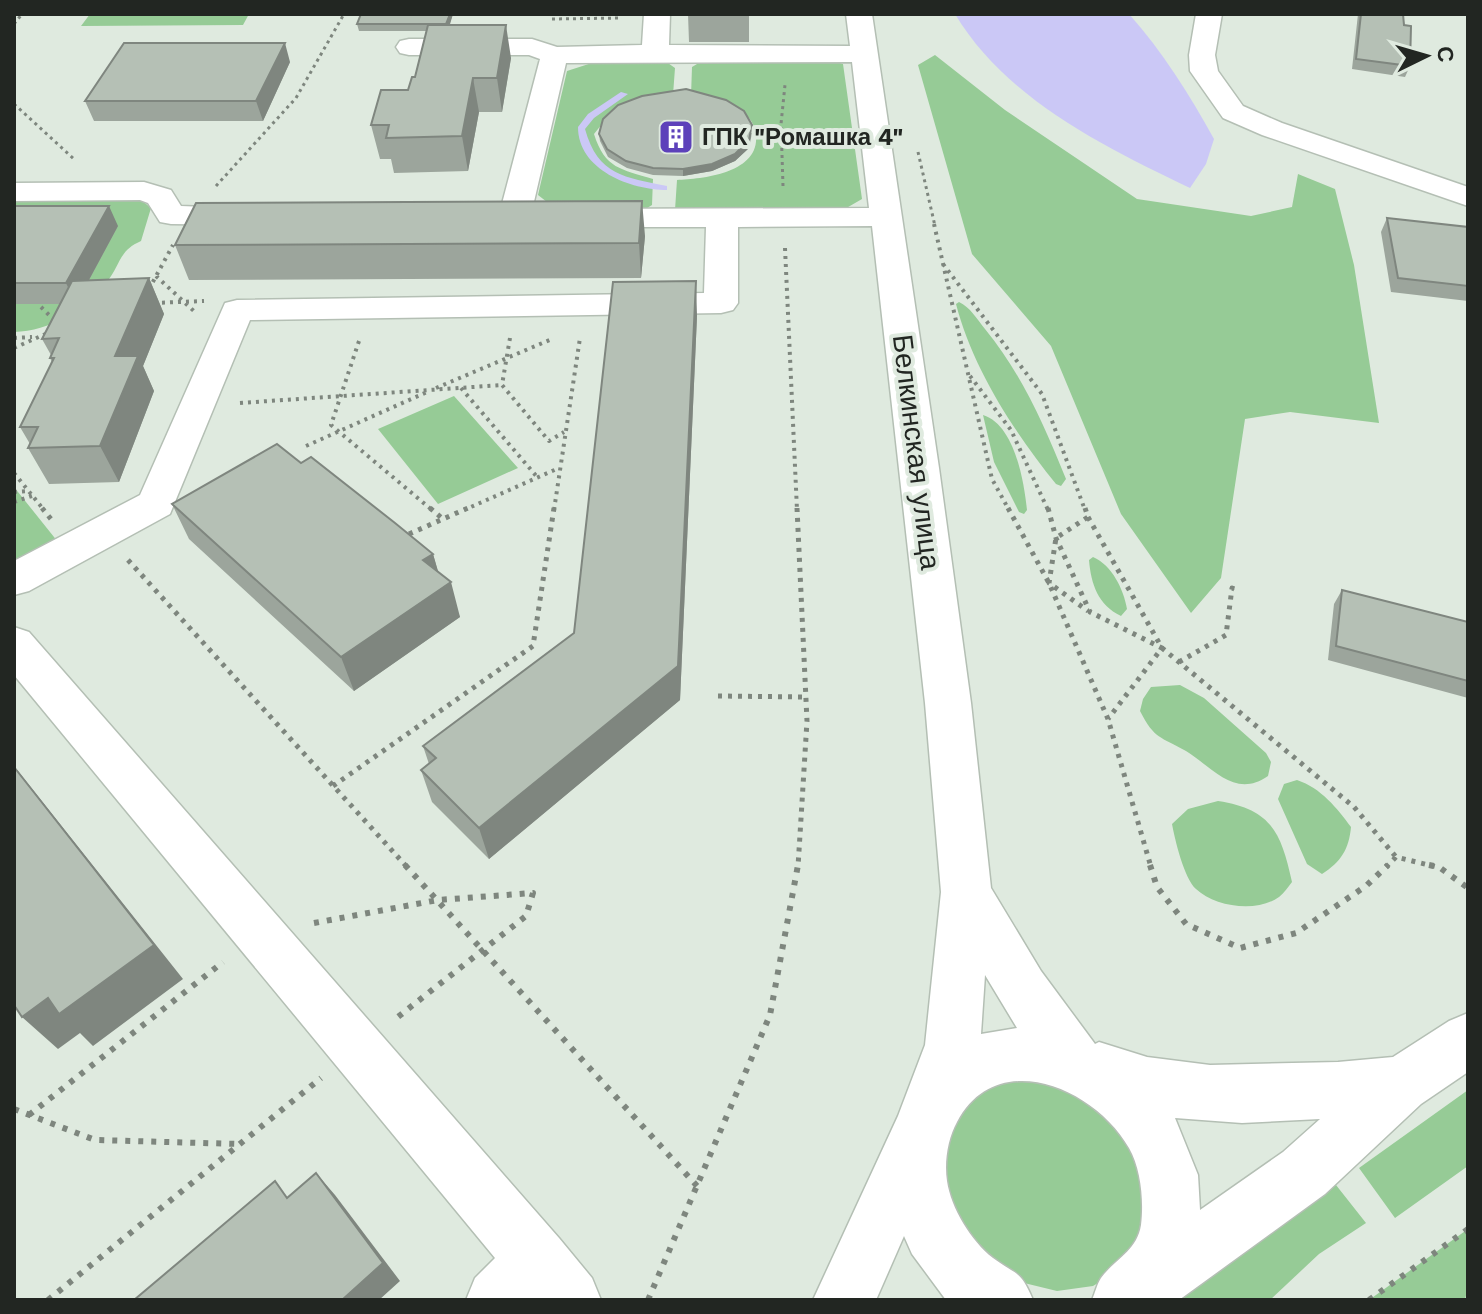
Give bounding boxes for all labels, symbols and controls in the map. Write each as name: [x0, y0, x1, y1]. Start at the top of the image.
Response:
north arrow: [1386, 16, 1466, 96]
text: С: [1432, 45, 1459, 63]
building icon: ГПК "Ромашка 4": [657, 118, 695, 156]
place label: ГПК "Ромашка 4": [702, 123, 903, 151]
street label: Белкинская улица: [886, 333, 947, 572]

